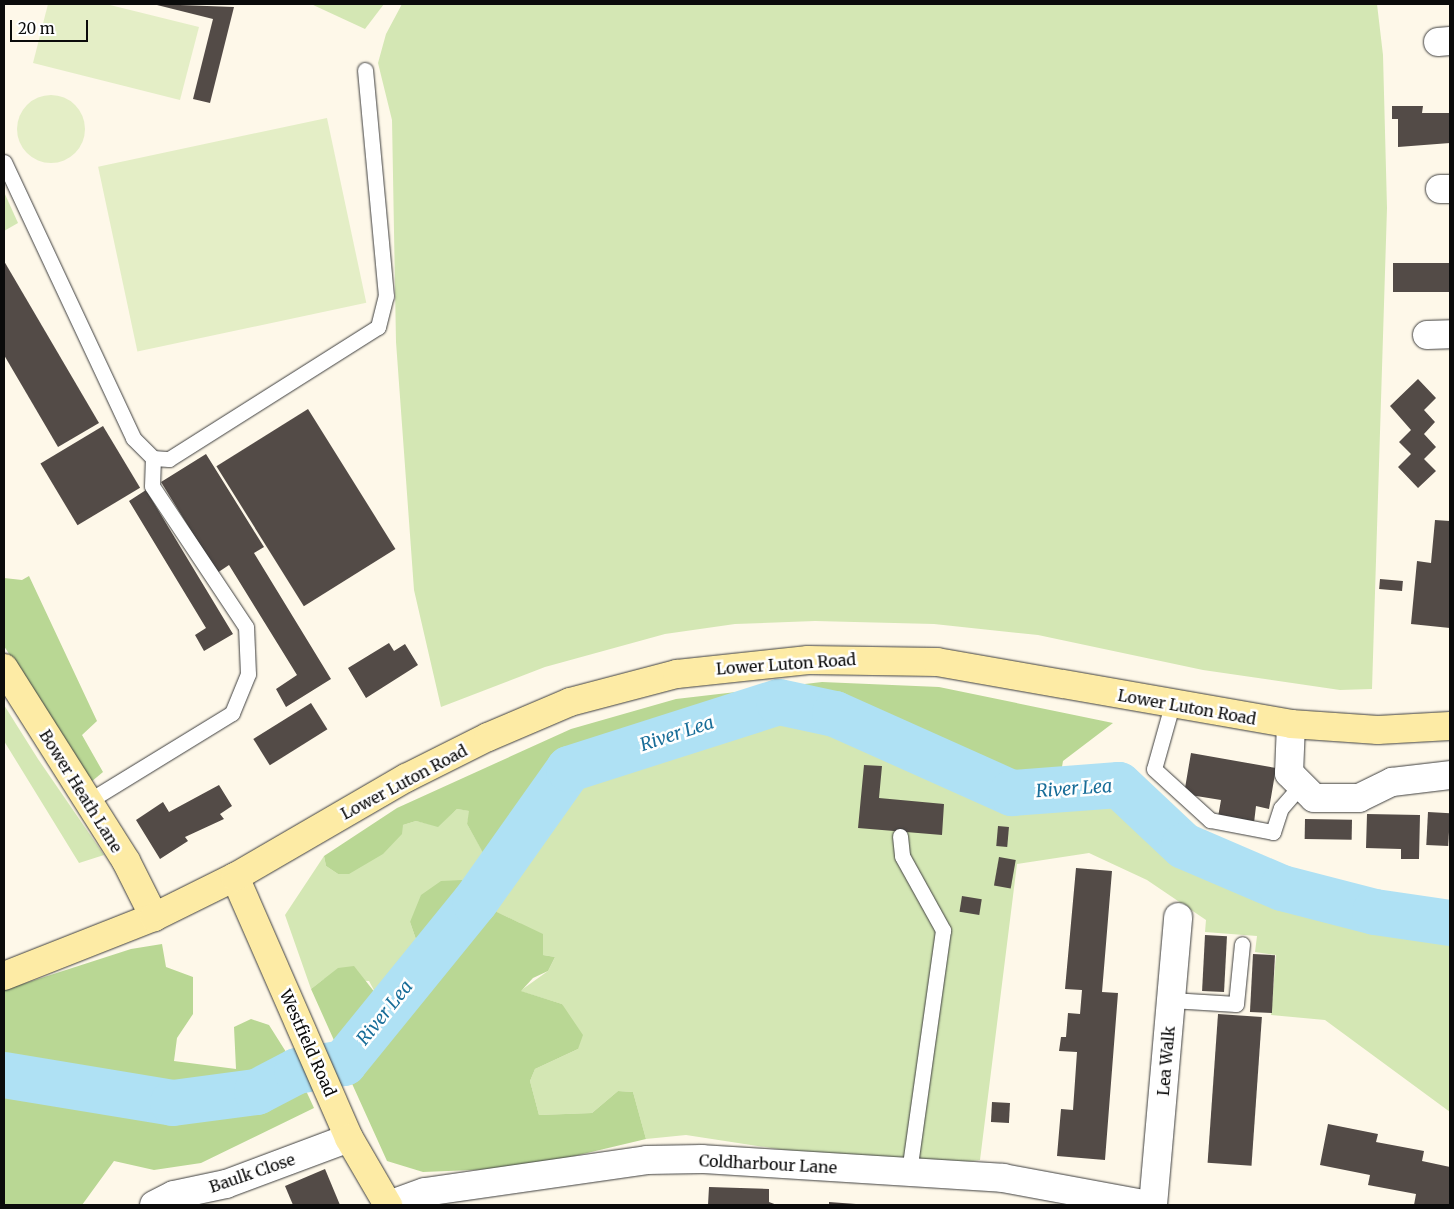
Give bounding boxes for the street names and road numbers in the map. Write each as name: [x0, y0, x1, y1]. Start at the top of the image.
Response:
street label: Lower Luton Road: [715, 650, 857, 678]
street label: Lower Luton Road: [1116, 685, 1258, 729]
street label: Bower Heath Lane: [35, 726, 127, 856]
street label: Lower Luton Road: [338, 741, 470, 823]
street label: Westfield Road: [276, 987, 340, 1099]
street label: Lea Walk: [1153, 1025, 1179, 1097]
street label: Baulk Close: [207, 1149, 297, 1197]
street label: Coldharbour Lane: [698, 1151, 838, 1177]

